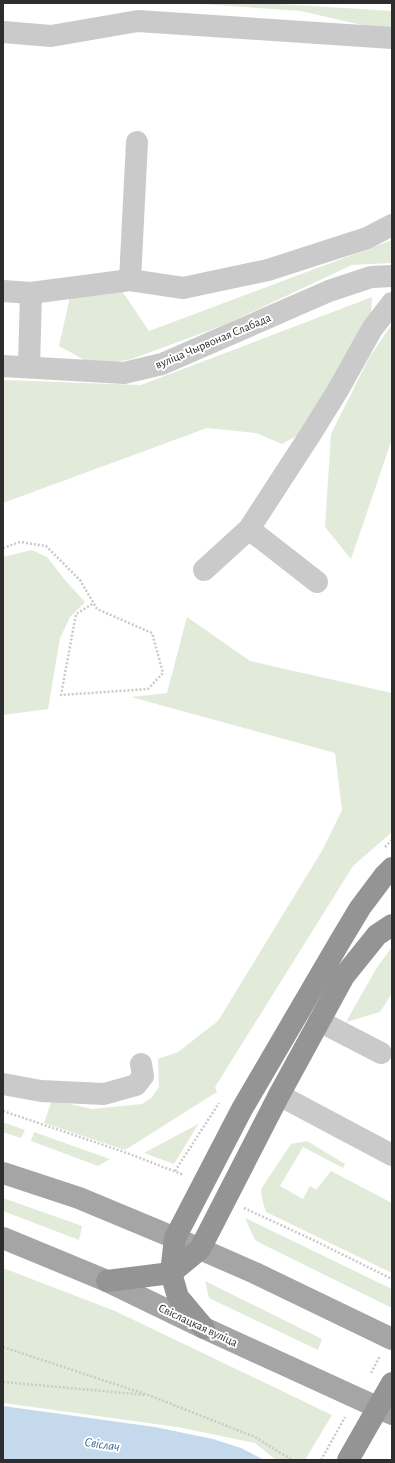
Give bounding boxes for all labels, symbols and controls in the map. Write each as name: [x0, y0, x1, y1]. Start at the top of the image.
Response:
street label: вуліца Чырвоная Слабада: [153, 311, 273, 372]
street label: Свіслацкая вуліца: [156, 1301, 240, 1350]
water label: Свіслач: [84, 1436, 120, 1454]

